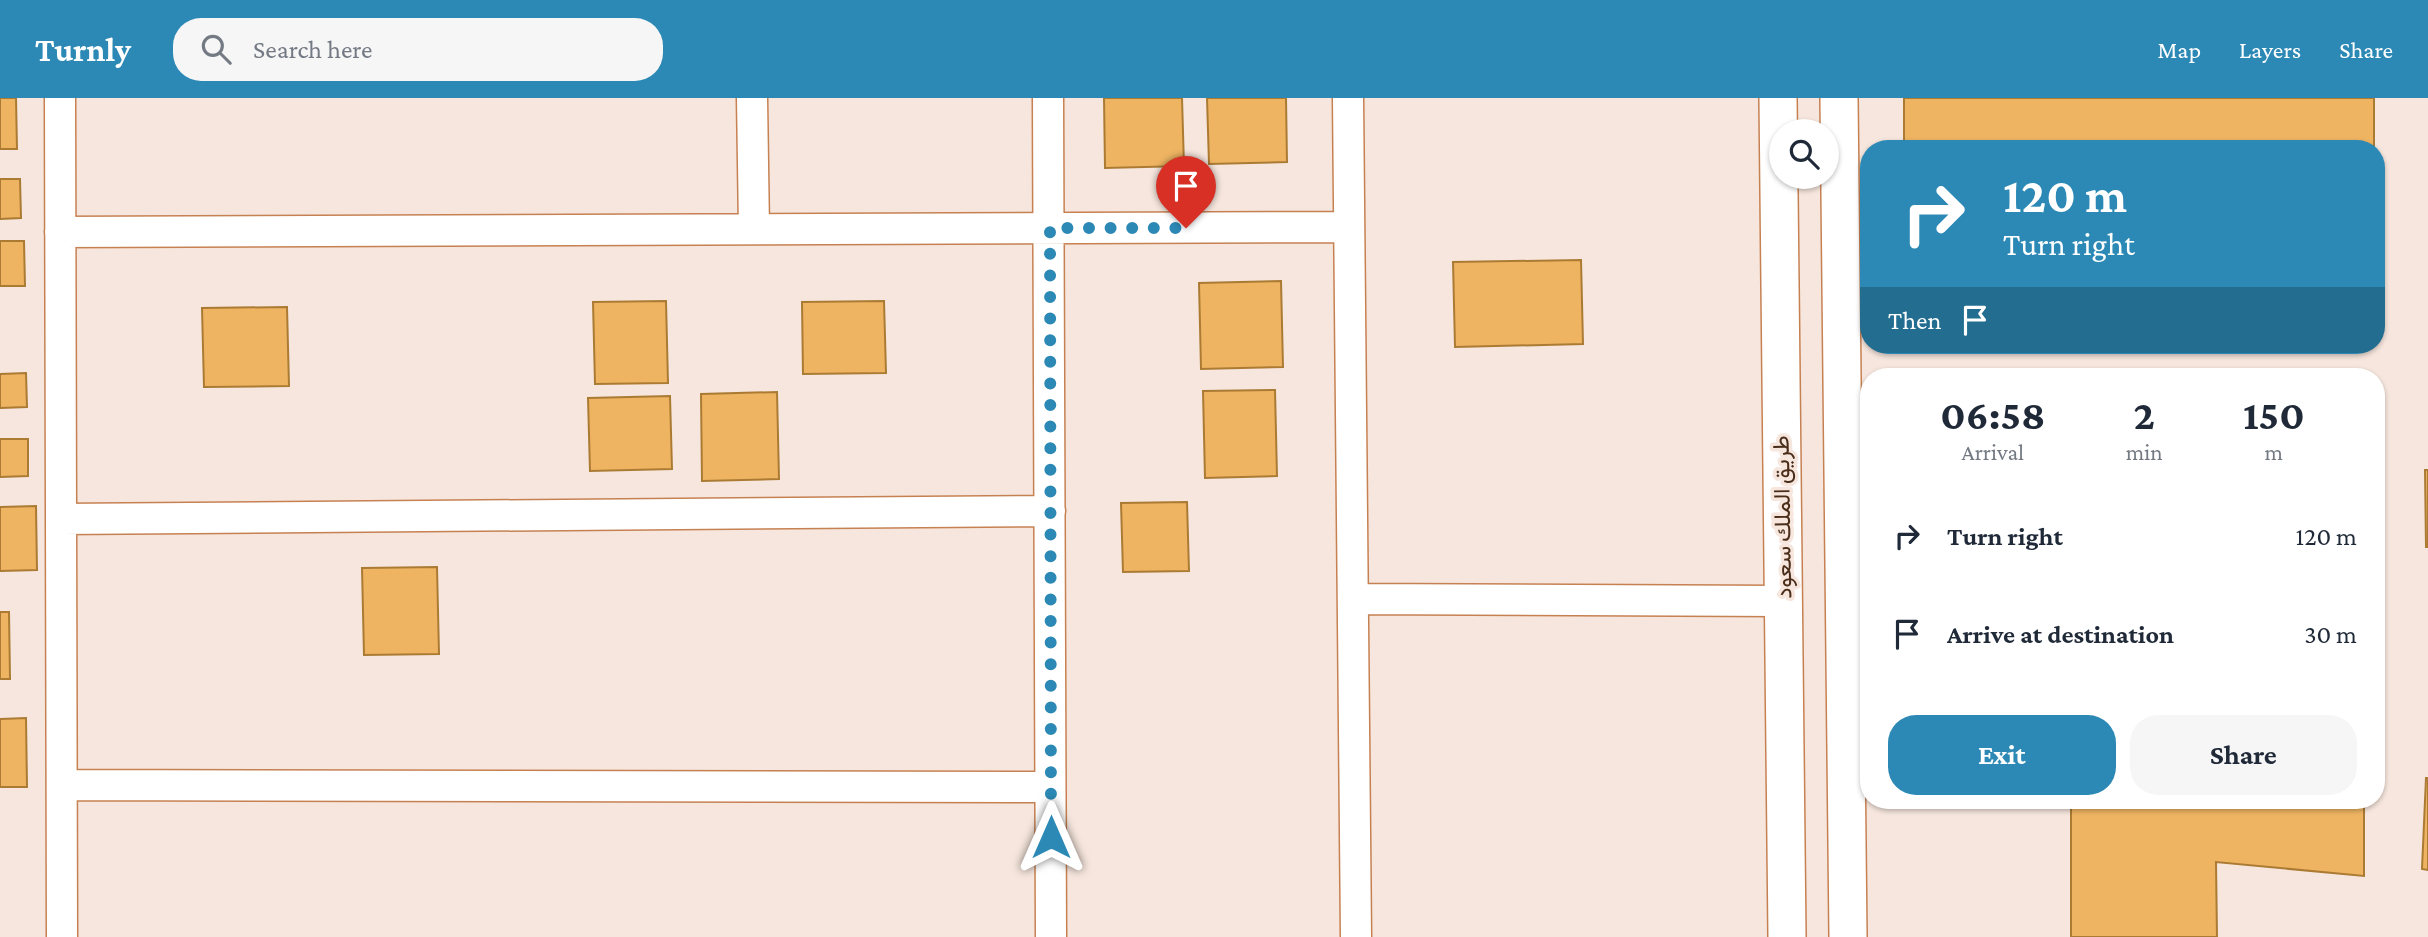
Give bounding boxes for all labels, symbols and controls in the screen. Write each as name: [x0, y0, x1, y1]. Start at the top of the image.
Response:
search box: [173, 18, 663, 81]
icon: search: [197, 30, 235, 68]
text: Turnly: [35, 31, 131, 68]
text: Search here: [253, 35, 372, 64]
text: Map: [2157, 36, 2201, 63]
text: Layers: [2239, 36, 2301, 63]
text: Share: [2339, 36, 2393, 63]
map controls: [1769, 119, 1839, 189]
button: search: [1769, 119, 1839, 189]
pin: [1156, 156, 1216, 228]
icon: arrive: [1167, 167, 1205, 205]
icon: right: [1888, 168, 1979, 259]
text: 120 m: [2003, 168, 2127, 223]
text: Turn right: [2003, 226, 2135, 262]
icon: arrive: [1956, 301, 1994, 339]
text: Then: [1888, 306, 1942, 335]
text: 06:58: [1940, 391, 2045, 438]
text: 2: [2133, 391, 2155, 438]
text: 150: [2243, 391, 2305, 438]
street label: طريق الملك سعود: [1768, 435, 1798, 599]
text: Arrival: [1962, 439, 2024, 465]
text: min: [2126, 439, 2163, 465]
text: m: [2265, 439, 2283, 465]
icon: right: [1888, 517, 1926, 555]
text: Turn right: [1947, 522, 2063, 551]
text: 120 m: [2296, 522, 2357, 551]
icon: arrive: [1888, 615, 1926, 653]
text: Arrive at destination: [1947, 620, 2174, 649]
text: 30 m: [2304, 620, 2357, 649]
button: Exit: [1888, 715, 2116, 795]
button: Share: [2130, 715, 2357, 795]
position arrow: [1014, 800, 1088, 874]

